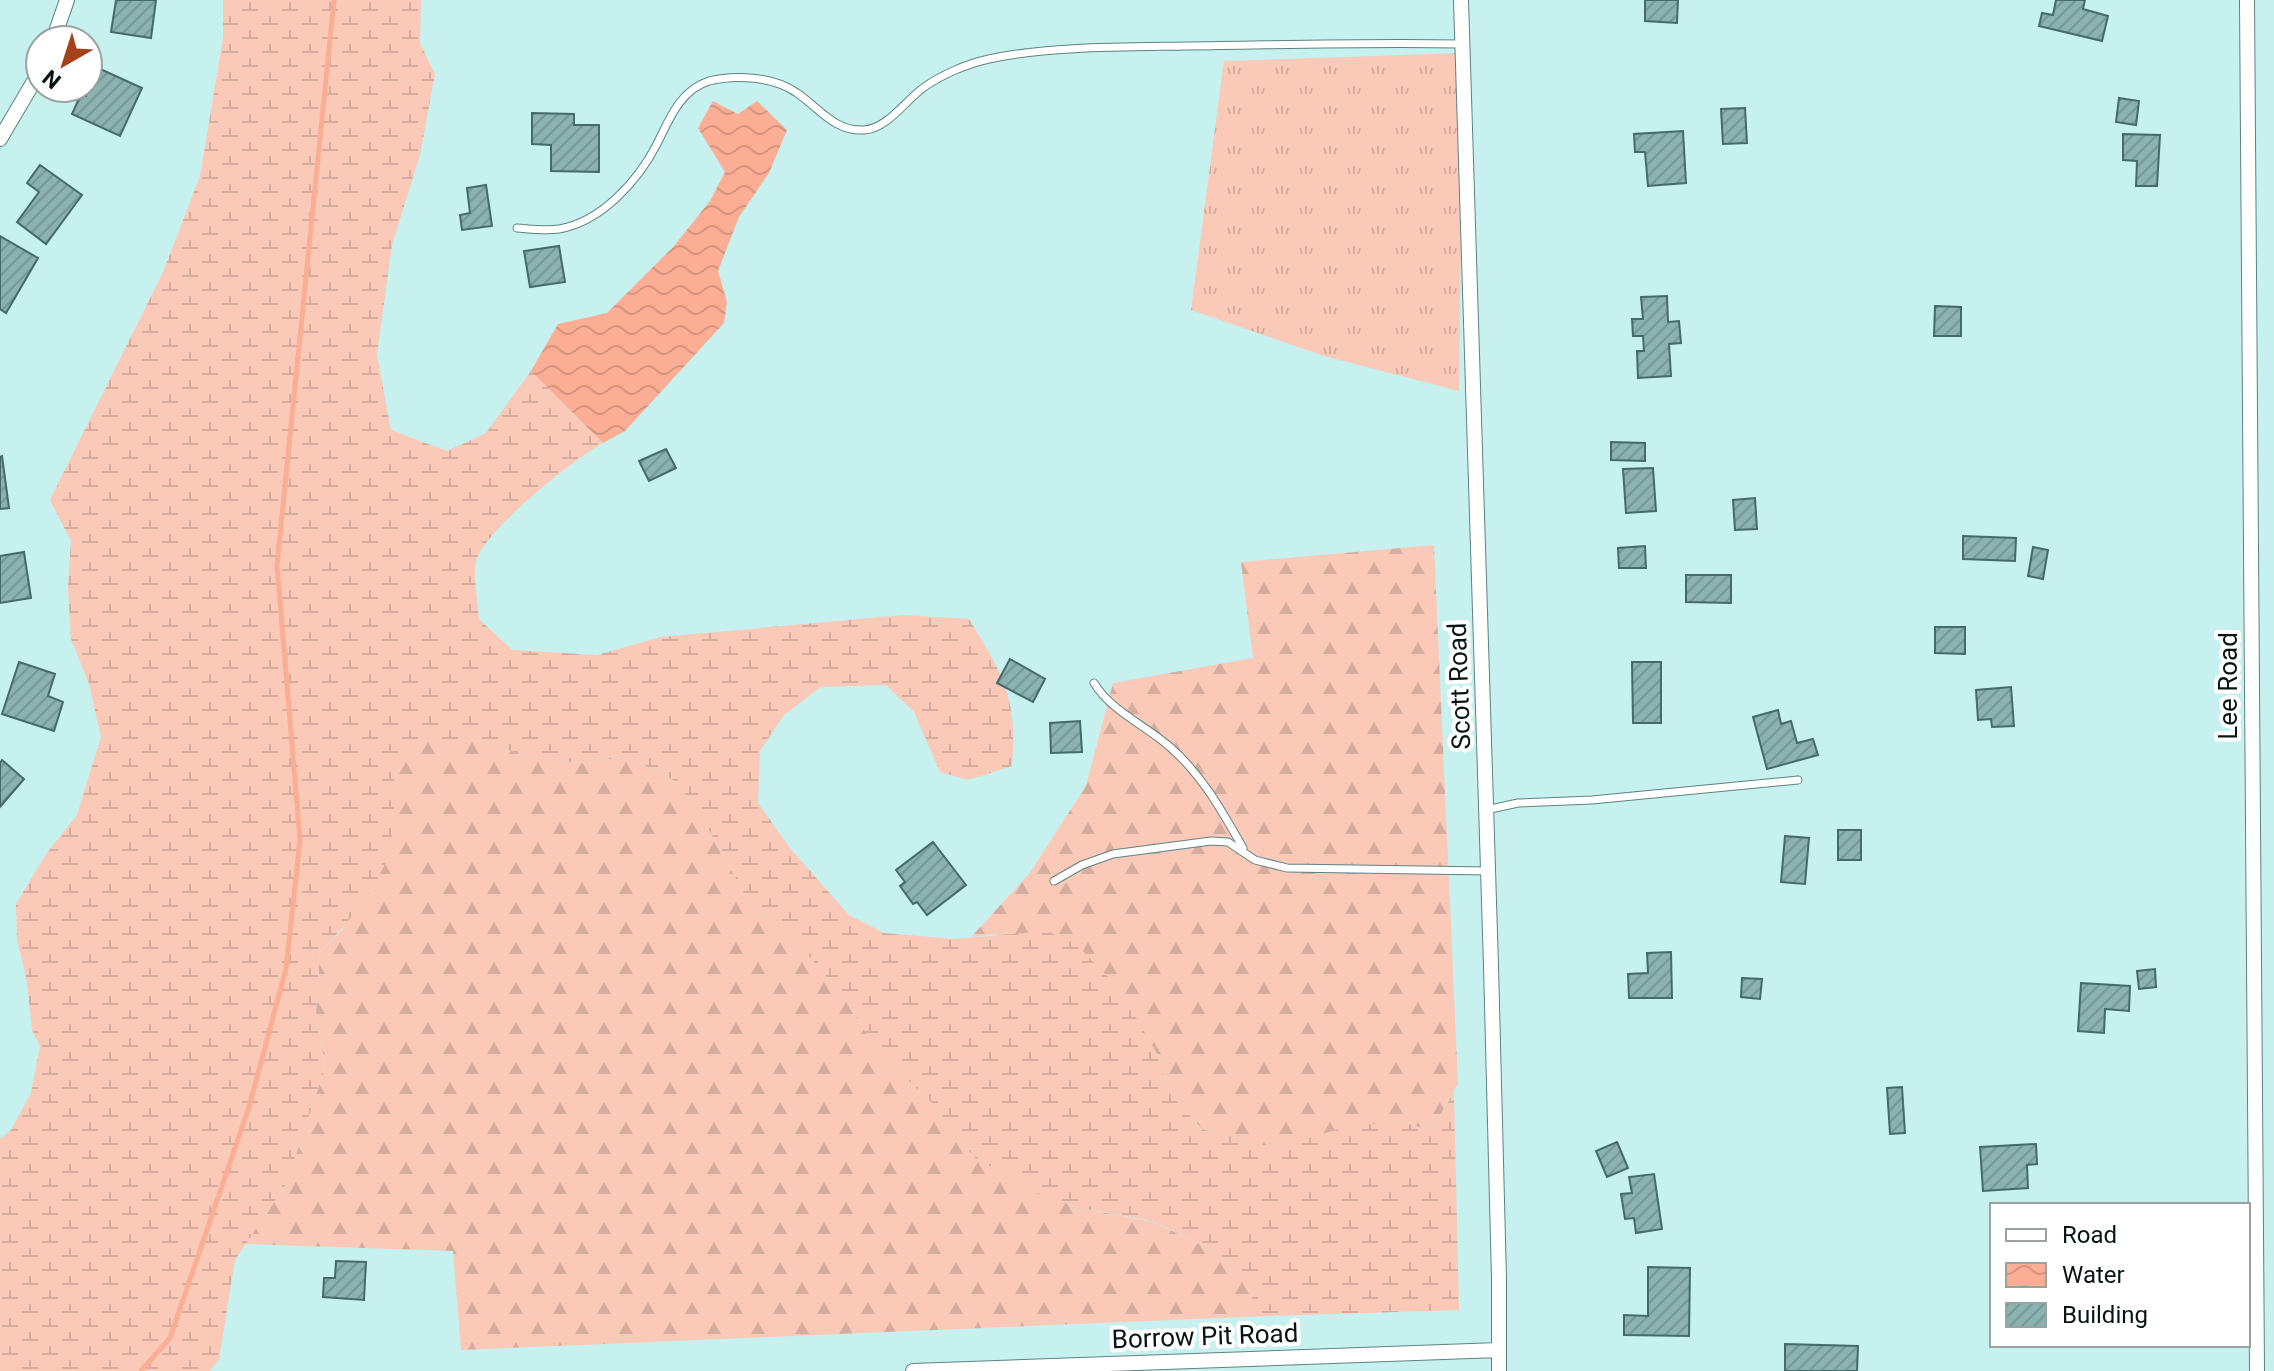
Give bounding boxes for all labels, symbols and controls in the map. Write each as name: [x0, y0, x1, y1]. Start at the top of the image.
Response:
north arrow: [24, 24, 104, 104]
text: N: [38, 65, 66, 94]
street label: Scott Road: [1442, 622, 1476, 750]
street label: Lee Road: [2213, 632, 2243, 740]
legend: [1990, 1203, 2250, 1347]
text: Road: [2062, 1221, 2117, 1249]
text: Water: [2062, 1261, 2125, 1289]
text: Building: [2062, 1301, 2148, 1329]
street label: Borrow Pit Road: [1111, 1318, 1299, 1354]

